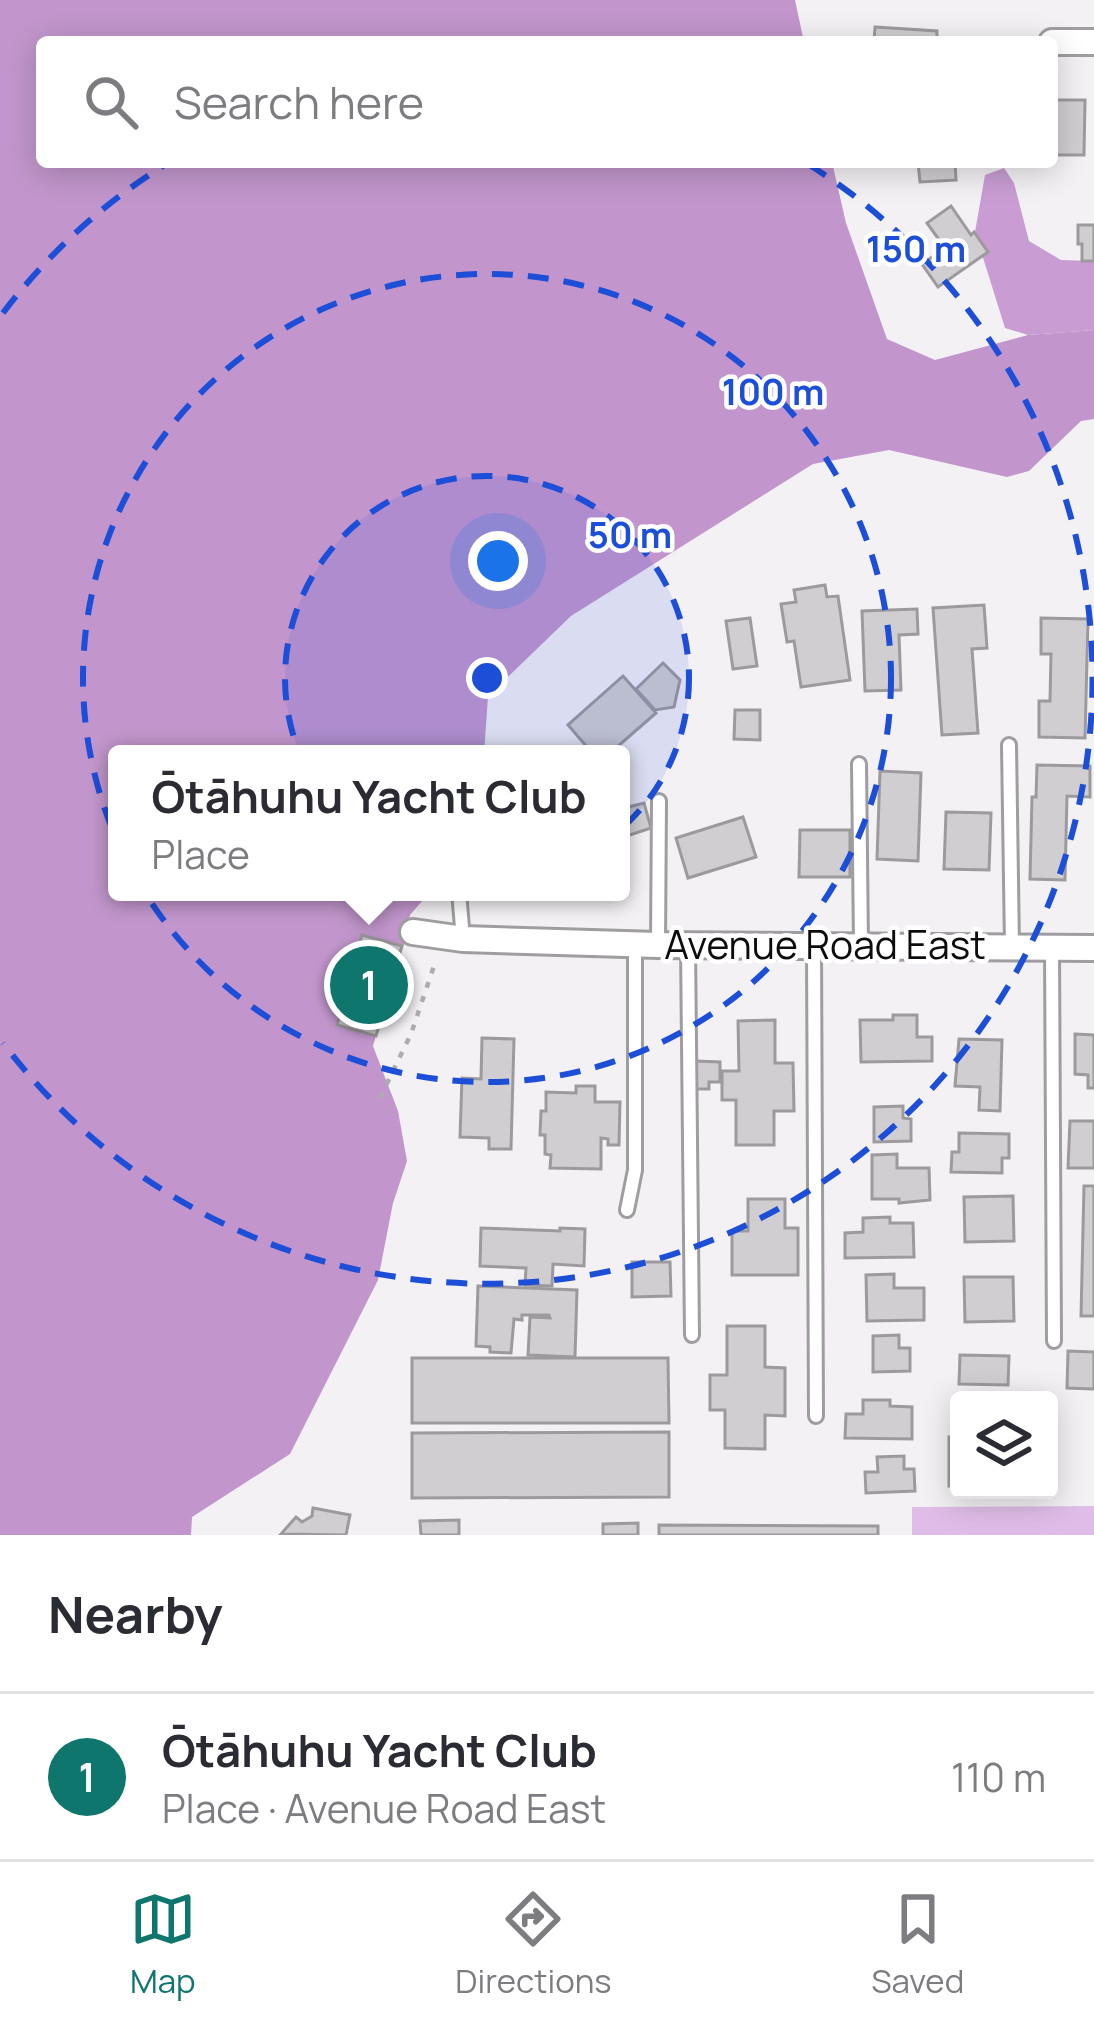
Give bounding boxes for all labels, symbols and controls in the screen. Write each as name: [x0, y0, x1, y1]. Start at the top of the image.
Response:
search box: [36, 36, 1058, 168]
icon: search: [78, 69, 144, 135]
text: Search here: [174, 71, 424, 133]
text: 150 m: [866, 224, 966, 273]
text: 100 m: [722, 367, 824, 416]
text: 50 m: [588, 510, 672, 559]
your location: [468, 531, 528, 591]
centre of rings: [466, 657, 508, 699]
popup: [108, 745, 630, 901]
text: Ōtāhuhu Yacht Club: [152, 765, 586, 827]
text: Place: [152, 827, 250, 881]
street label: Avenue Road East: [664, 917, 986, 971]
pin: 1: [330, 940, 408, 1030]
map controls: [950, 1391, 1058, 1499]
button: layers: [950, 1391, 1058, 1499]
text: Nearby: [48, 1579, 223, 1648]
text: Ōtāhuhu Yacht Club: [162, 1719, 597, 1781]
text: 1: [78, 1750, 96, 1804]
text: 110 m: [951, 1750, 1046, 1804]
text: Place · Avenue Road East: [162, 1781, 606, 1835]
tab: Map: [130, 1886, 196, 2003]
tab: Directions: [455, 1886, 612, 2003]
tab: Saved: [871, 1886, 964, 2003]

